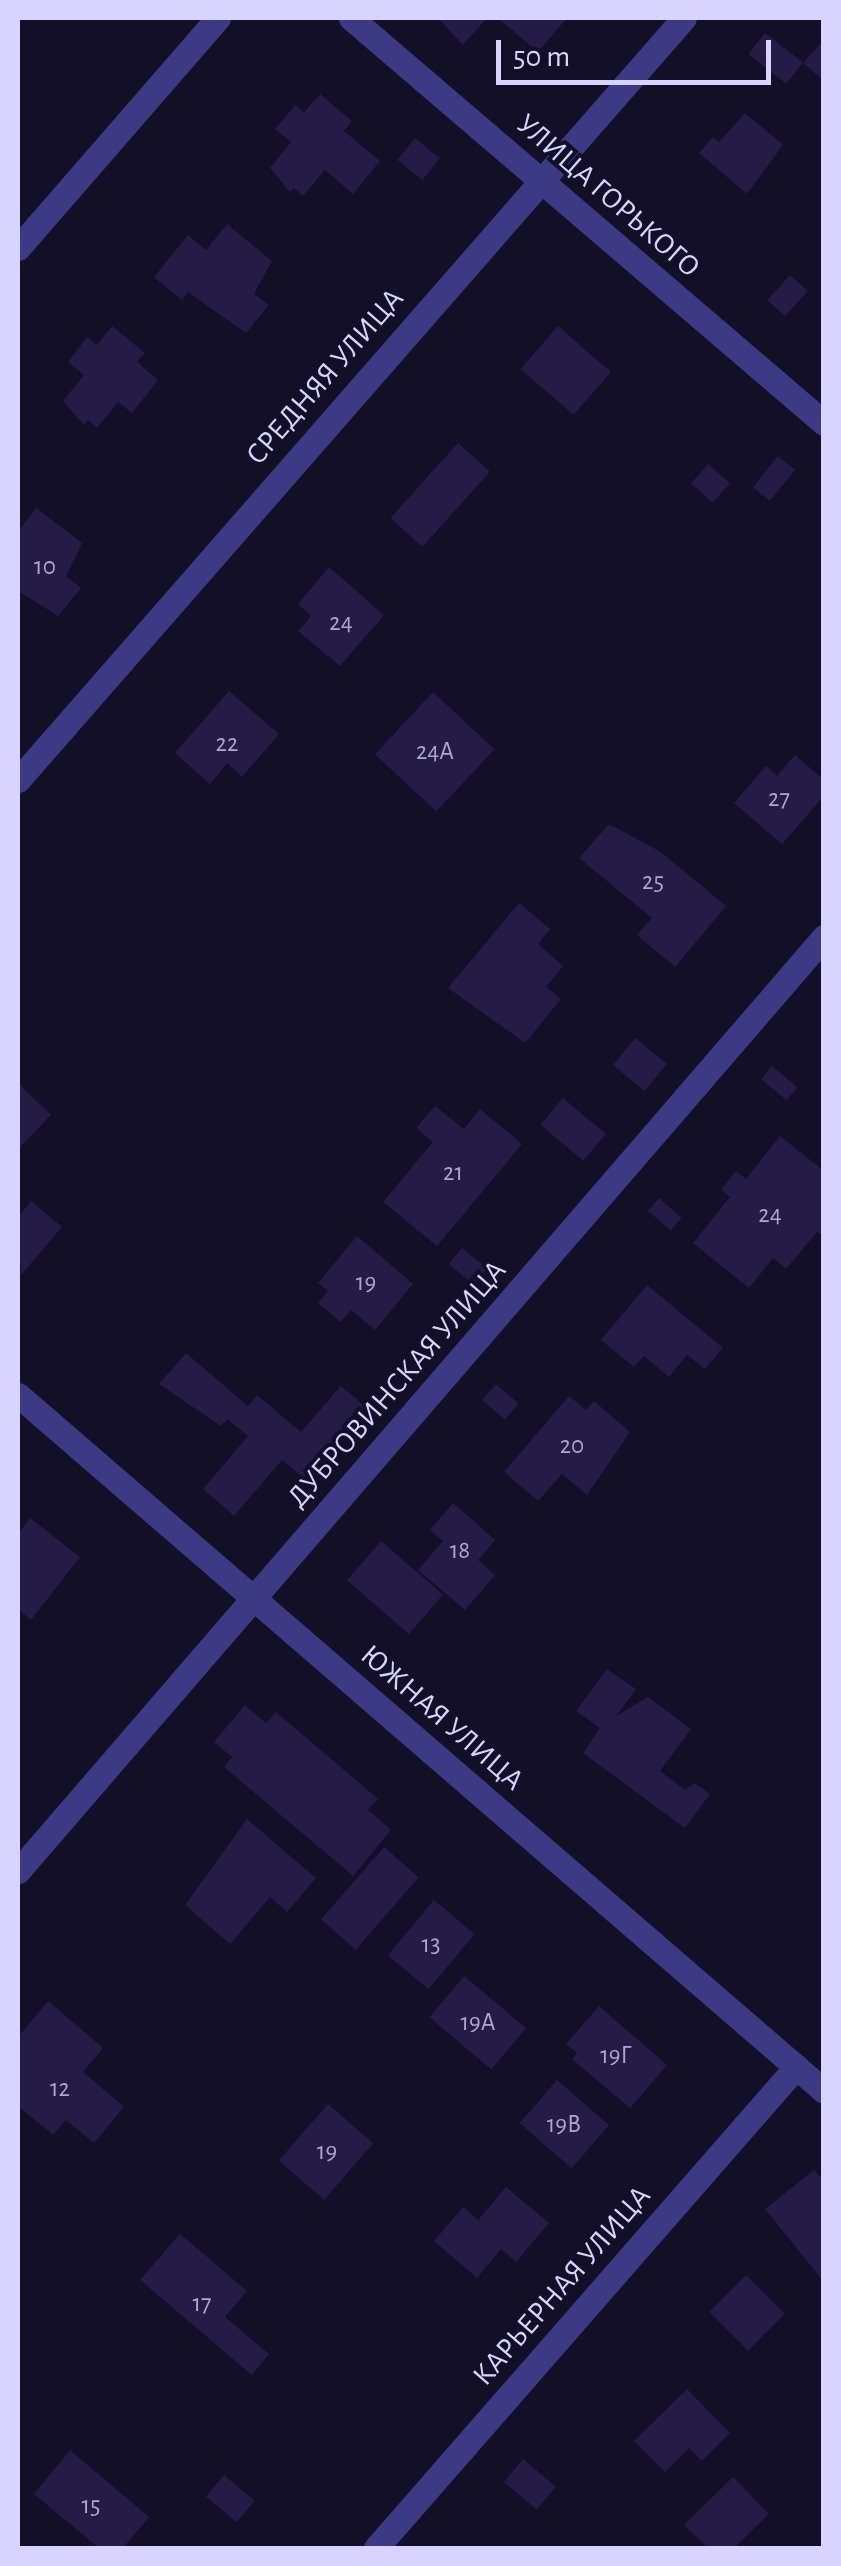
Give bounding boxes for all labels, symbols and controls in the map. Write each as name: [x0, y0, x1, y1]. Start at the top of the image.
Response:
scale bar: [501, 20, 776, 82]
text: 50 m: [513, 42, 570, 72]
street label: УЛИЦА ГОРЬКОГО: [509, 106, 707, 286]
street label: СРЕДНЯЯ УЛИЦА: [239, 281, 411, 473]
house number: 10: [34, 552, 56, 582]
house number: 24: [329, 608, 353, 638]
house number: 22: [216, 729, 238, 759]
house number: 24А: [416, 737, 454, 767]
house number: 27: [768, 784, 790, 814]
house number: 25: [642, 867, 664, 897]
house number: 21: [443, 1158, 463, 1188]
house number: 24: [758, 1200, 782, 1230]
street label: ДУБРОВИНСКАЯ УЛИЦА: [280, 1253, 514, 1515]
house number: 19: [356, 1268, 376, 1298]
house number: 20: [560, 1431, 584, 1461]
house number: 18: [450, 1536, 470, 1566]
street label: ЮЖНАЯ УЛИЦА: [353, 1637, 531, 1799]
house number: 13: [422, 1930, 440, 1960]
house number: 19А: [460, 2008, 496, 2038]
house number: 19Г: [600, 2041, 632, 2071]
house number: 12: [50, 2074, 70, 2104]
house number: 19В: [547, 2110, 581, 2140]
house number: 19: [317, 2137, 337, 2167]
street label: КАРЬЕРНАЯ УЛИЦА: [465, 2179, 659, 2393]
house number: 17: [192, 2289, 212, 2319]
house number: 15: [81, 2491, 101, 2521]

